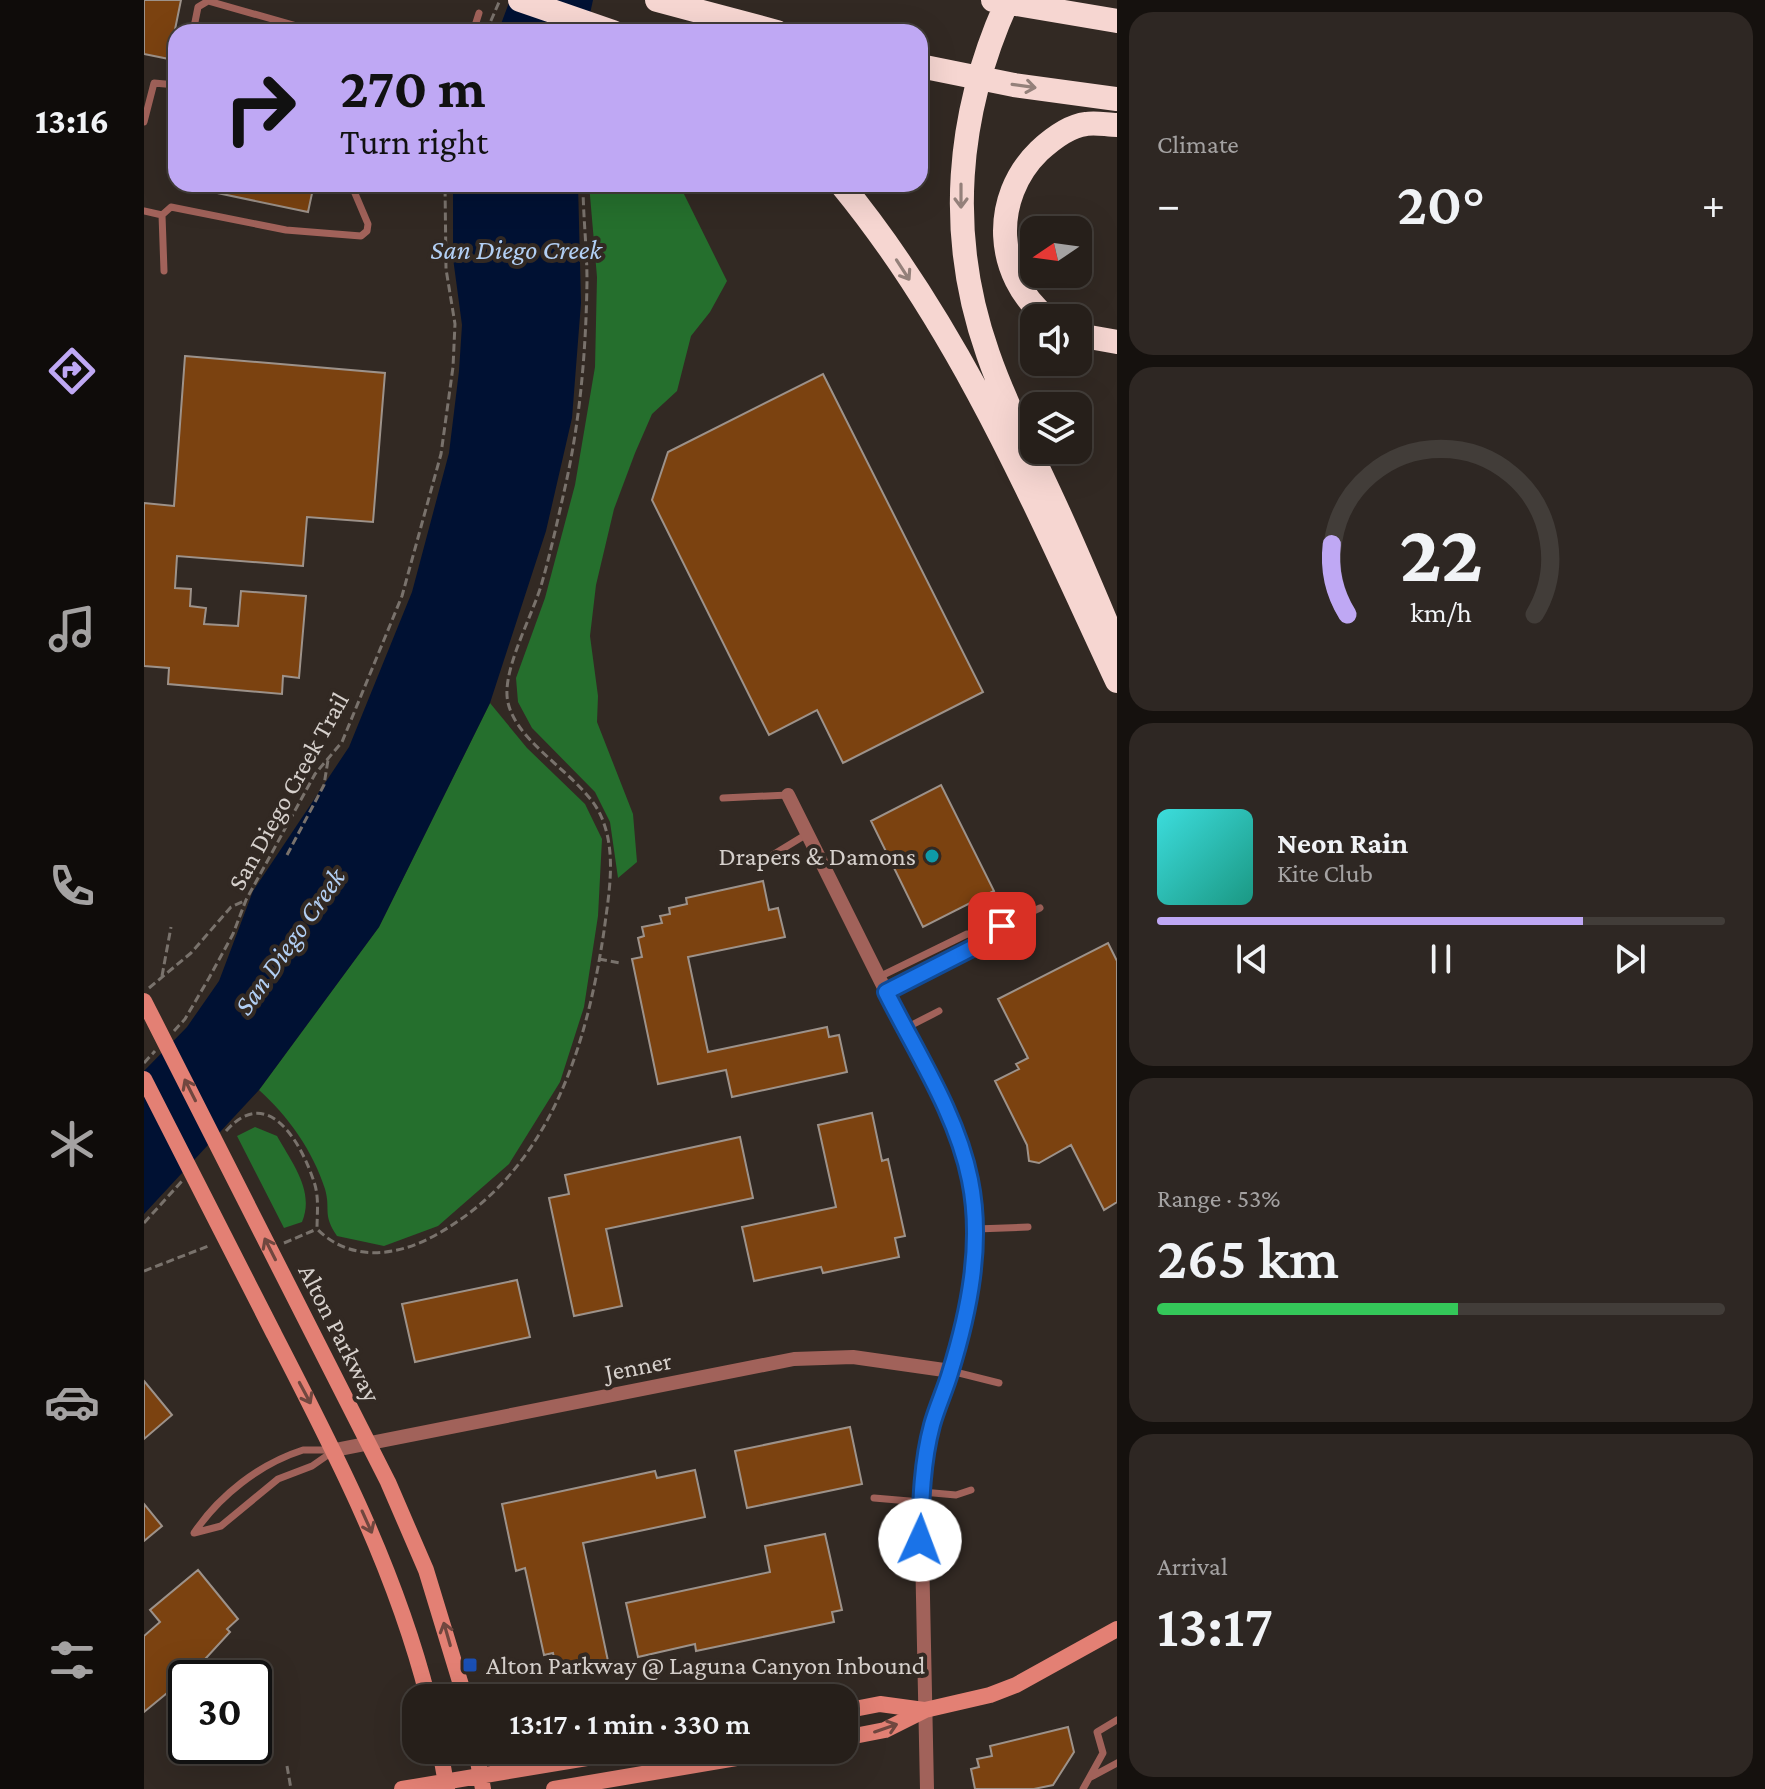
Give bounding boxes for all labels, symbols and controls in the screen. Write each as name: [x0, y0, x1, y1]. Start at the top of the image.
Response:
icon: right: [208, 56, 312, 160]
text: 270 m: [340, 57, 486, 119]
one-way arrow: [1011, 79, 1036, 94]
text: 13:16: [35, 101, 109, 141]
text: Turn right: [340, 122, 488, 162]
text: Climate: [1157, 130, 1239, 159]
text: 20°: [1397, 170, 1485, 237]
text: −: [1157, 180, 1180, 228]
text: +: [1702, 180, 1725, 228]
one-way arrow: [953, 182, 969, 209]
north arrow: [1020, 216, 1092, 288]
map controls: [1020, 216, 1092, 464]
water label: San Diego Creek: [430, 234, 603, 265]
one-way arrow: [895, 258, 912, 280]
button: sound: [1020, 304, 1092, 376]
icon: directions: [44, 343, 100, 399]
button: layers: [1020, 392, 1092, 464]
text: 22: [1399, 506, 1483, 599]
text: km/h: [1410, 596, 1472, 628]
icon: music: [44, 601, 100, 657]
street label: San Diego Creek Trail: [222, 687, 355, 895]
text: Neon Rain: [1277, 826, 1408, 859]
place label: Drapers & Damons: [718, 842, 916, 871]
marker: Drapers & Damons: [923, 847, 941, 865]
icon: phone: [44, 858, 100, 914]
text: Kite Club: [1277, 859, 1373, 888]
water label: San Diego Creek: [228, 861, 352, 1020]
pin: [968, 892, 1036, 960]
icon: arrive: [980, 904, 1024, 948]
icon: previous: [1230, 937, 1274, 981]
icon: pause: [1419, 937, 1463, 981]
icon: next: [1608, 937, 1652, 981]
one-way arrow: [182, 1079, 197, 1103]
icon: climate: [44, 1116, 100, 1172]
text: Range · 53%: [1157, 1184, 1281, 1213]
text: 265 km: [1157, 1224, 1339, 1291]
one-way arrow: [262, 1237, 278, 1261]
street label: Alton Parkway: [292, 1260, 387, 1408]
street label: Jenner: [600, 1346, 674, 1388]
icon: car: [44, 1374, 100, 1430]
one-way arrow: [298, 1380, 314, 1404]
position arrow: [878, 1498, 962, 1582]
one-way arrow: [360, 1509, 375, 1533]
text: Arrival: [1157, 1552, 1228, 1581]
text: 13:17: [1157, 1592, 1273, 1659]
one-way arrow: [439, 1621, 454, 1647]
icon: filters: [44, 1632, 100, 1688]
place label: Alton Parkway @ Laguna Canyon Inbound: [486, 1651, 926, 1680]
marker: Alton Parkway @ Laguna Canyon Inbound: [461, 1656, 479, 1674]
speed limit sign: 30: [168, 1660, 272, 1764]
text: 13:17 · 1 min · 330 m: [510, 1707, 750, 1740]
one-way arrow: [873, 1719, 898, 1734]

